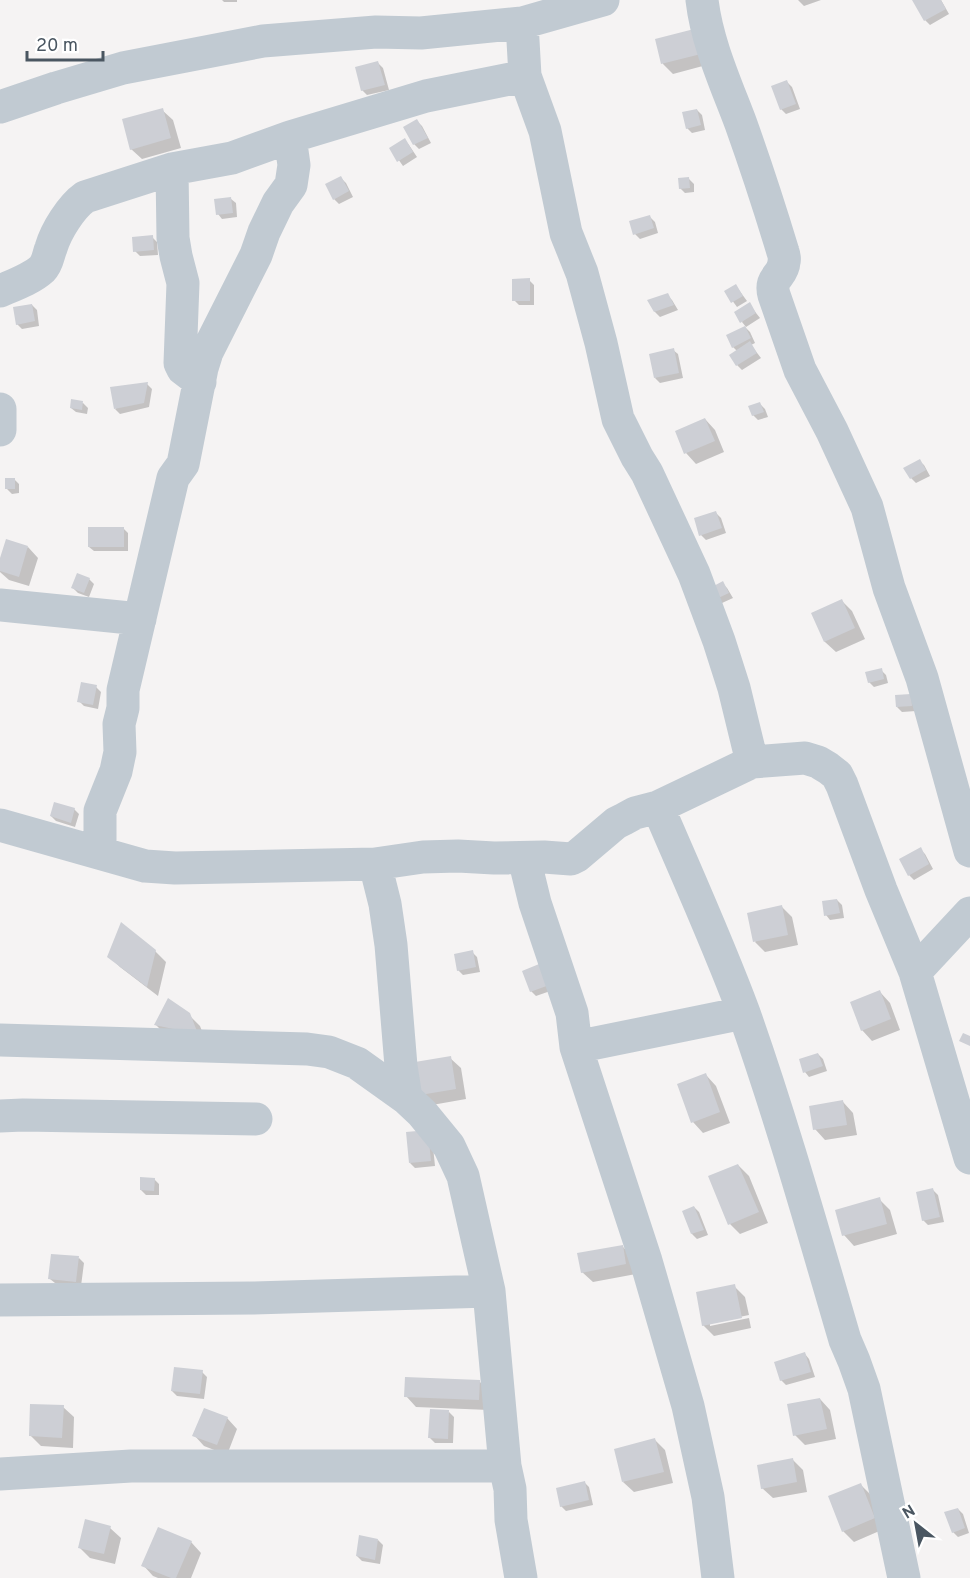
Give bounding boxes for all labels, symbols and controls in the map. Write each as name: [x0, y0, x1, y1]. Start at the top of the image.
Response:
scale bar: [27, 24, 104, 62]
text: 20 m: [36, 35, 78, 58]
north arrow: [886, 1494, 946, 1554]
text: N: [899, 1501, 919, 1524]

